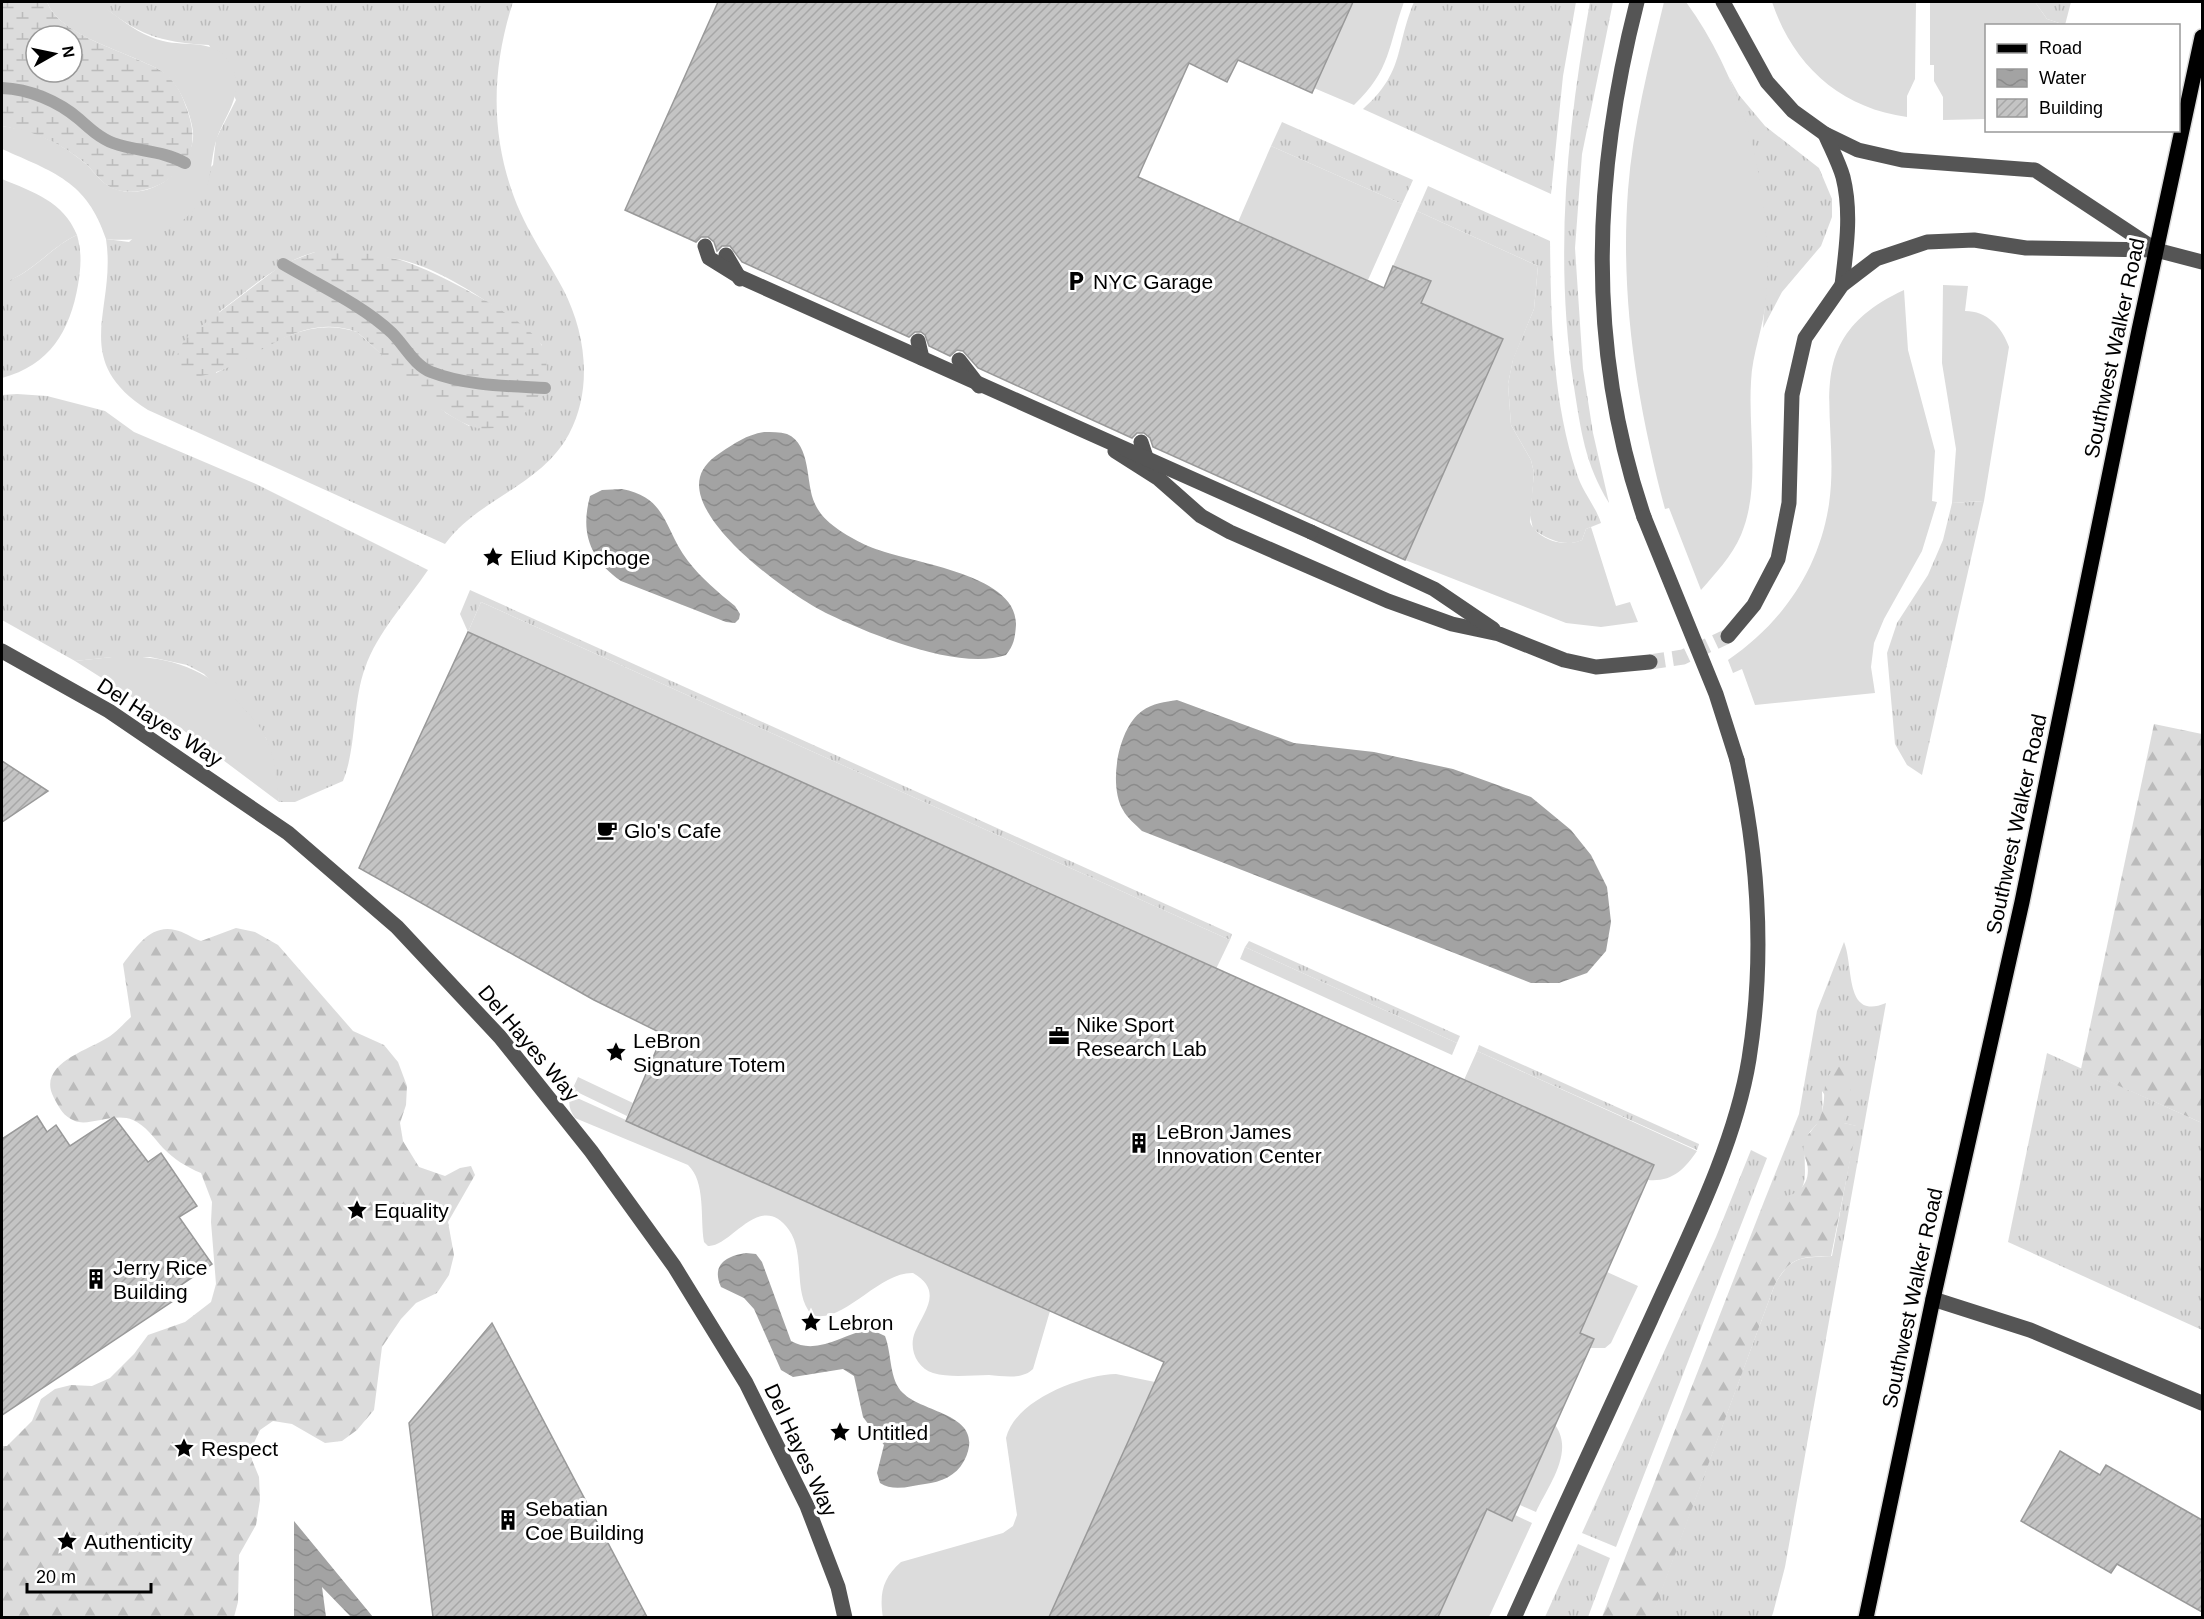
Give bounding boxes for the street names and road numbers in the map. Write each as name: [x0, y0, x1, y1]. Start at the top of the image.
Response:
street label: Southwest Walker Road: [2079, 236, 2149, 460]
street label: Del Hayes Way: [93, 673, 227, 771]
street label: Southwest Walker Road: [1981, 712, 2051, 936]
street label: Del Hayes Way: [474, 980, 584, 1106]
street label: Southwest Walker Road: [1877, 1186, 1947, 1410]
street label: Del Hayes Way: [760, 1380, 842, 1521]

